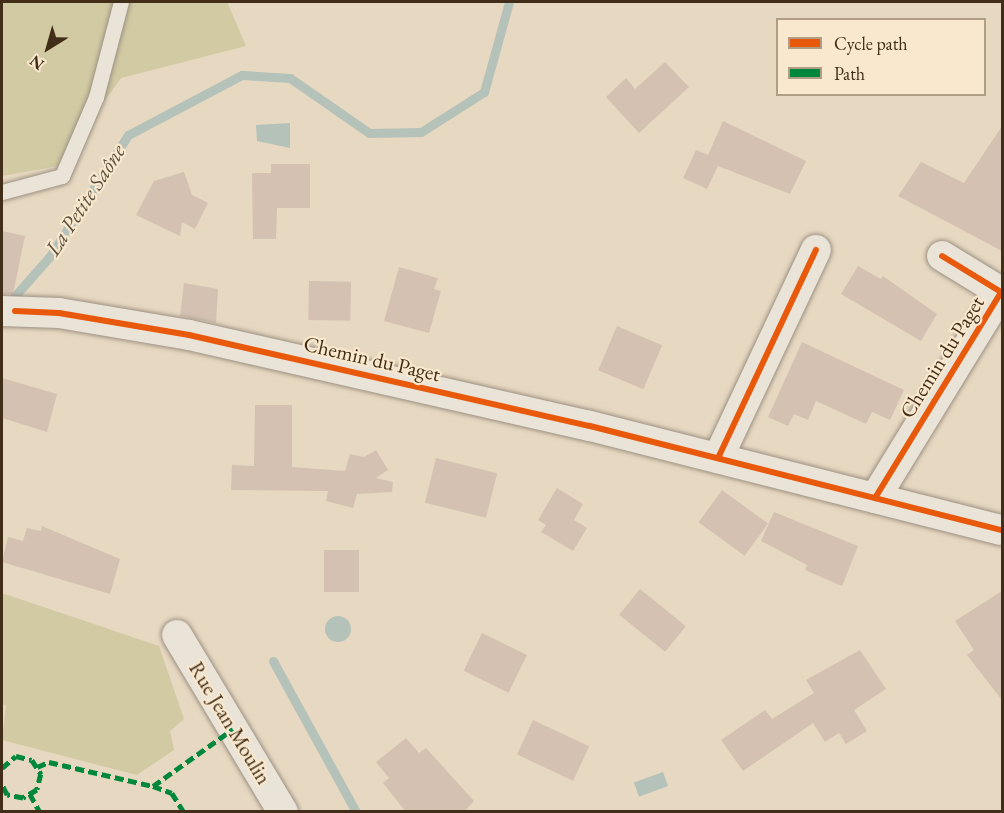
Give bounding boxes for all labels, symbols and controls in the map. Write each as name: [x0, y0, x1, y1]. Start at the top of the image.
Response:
north arrow: [18, 18, 78, 78]
legend: [776, 18, 986, 96]
text: Cycle path: [834, 32, 908, 55]
text: N: [25, 50, 48, 75]
text: Path: [834, 62, 865, 85]
water label: La Petite Saône: [39, 139, 131, 261]
street label: Chemin du Paget: [894, 291, 990, 423]
street label: Chemin du Paget: [301, 331, 443, 387]
street label: Rue Jean Moulin: [183, 657, 277, 789]

